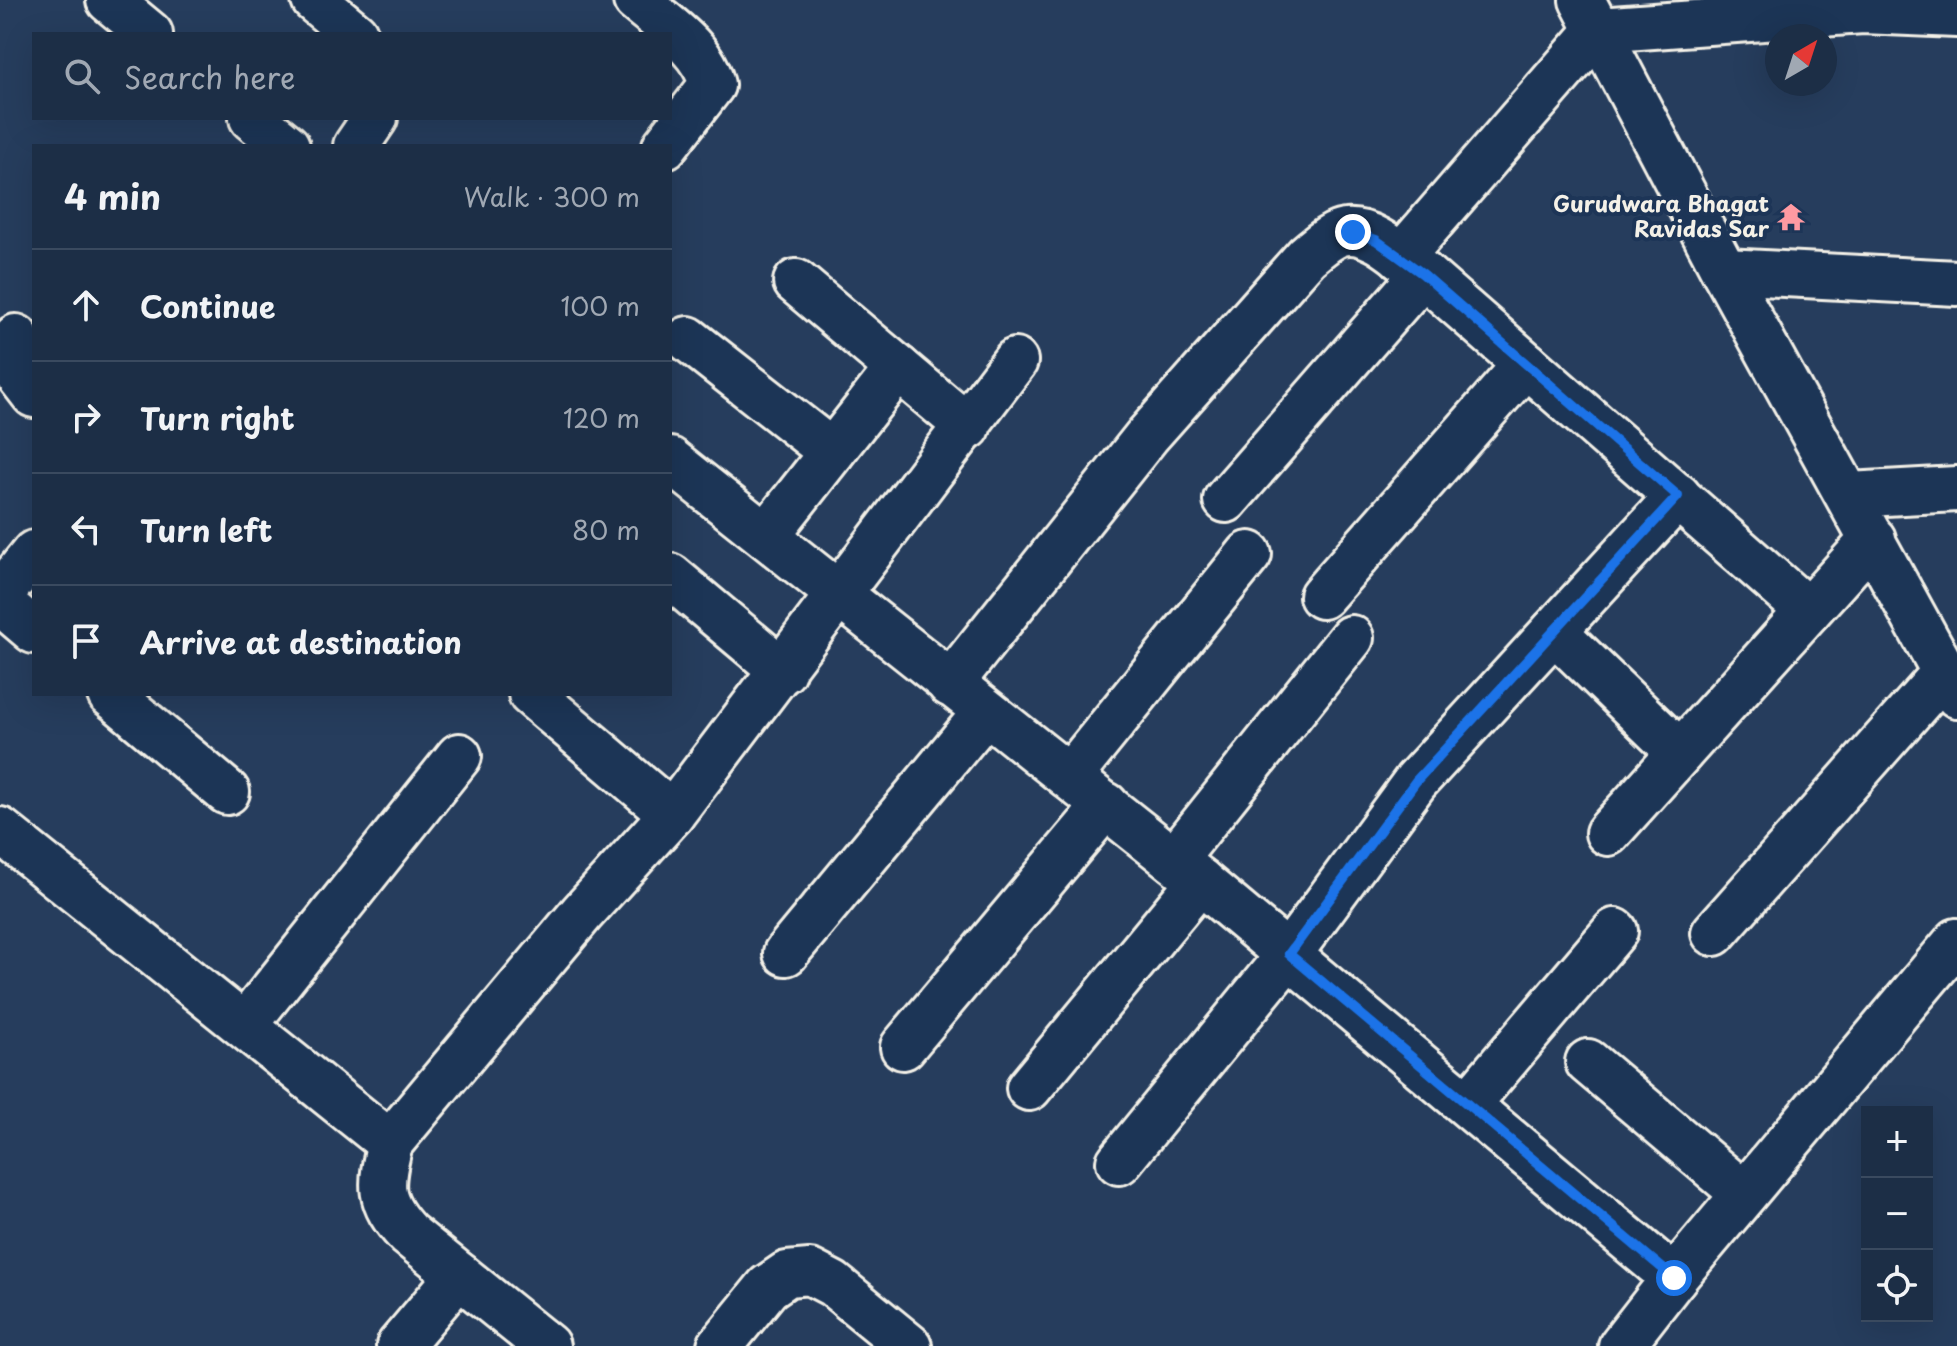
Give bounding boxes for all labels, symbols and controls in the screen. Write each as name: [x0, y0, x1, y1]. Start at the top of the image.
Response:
north arrow: [1765, 24, 1837, 96]
search box: [32, 32, 672, 120]
icon: search: [60, 54, 104, 98]
text: Search here: [124, 54, 296, 99]
text: 4 min: [64, 170, 161, 222]
text: Walk · 300 m: [464, 177, 640, 216]
place label: Gurudwara Bhagat Ravidas Sar: [1553, 186, 1770, 244]
temple icon: Gurudwara Bhagat Ravidas Sar: [1776, 202, 1806, 232]
route end: [1335, 214, 1371, 250]
icon: ahead: [64, 283, 108, 327]
text: Continue: [140, 283, 275, 328]
text: 100 m: [560, 286, 640, 325]
icon: right: [64, 395, 108, 439]
text: Turn right: [140, 395, 295, 440]
text: 120 m: [563, 398, 640, 437]
icon: left: [64, 507, 108, 551]
text: Turn left: [140, 507, 272, 552]
text: 80 m: [572, 510, 640, 549]
icon: arrive: [64, 619, 108, 663]
text: Arrive at destination: [140, 619, 462, 664]
map controls: [1861, 1106, 1933, 1322]
button: +: [1861, 1106, 1933, 1178]
button: −: [1861, 1178, 1933, 1250]
button: locate: [1861, 1250, 1933, 1322]
route start: [1656, 1260, 1692, 1296]

